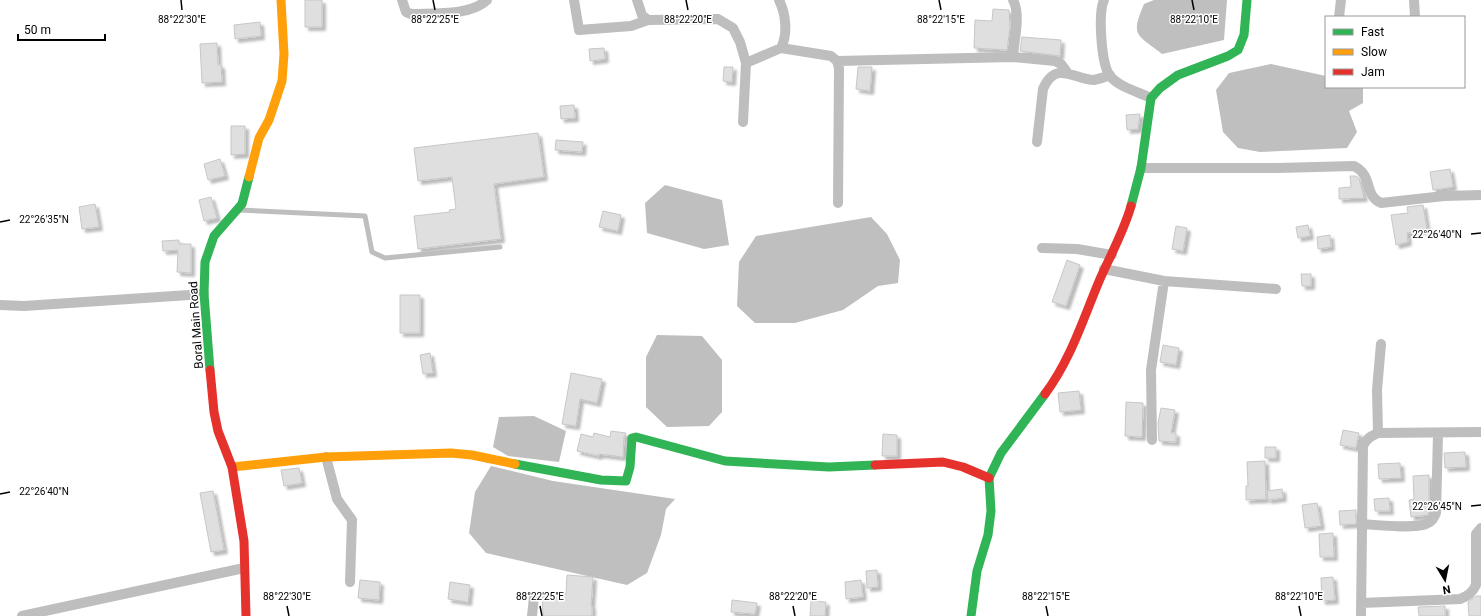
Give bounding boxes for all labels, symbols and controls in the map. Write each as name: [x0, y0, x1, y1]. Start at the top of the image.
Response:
text: 88°22'30"E: [158, 14, 206, 25]
text: 88°22'25"E: [411, 14, 459, 25]
text: 88°22'20"E: [664, 14, 712, 25]
text: 88°22'15"E: [917, 14, 965, 25]
text: 88°22'10"E: [1170, 14, 1218, 25]
scale bar: [18, 16, 105, 42]
legend: [1325, 16, 1465, 88]
text: 50 m: [24, 23, 51, 37]
text: Fast: [1361, 25, 1384, 39]
text: Slow: [1361, 45, 1387, 59]
text: Jam: [1361, 65, 1385, 79]
text: 22°26'35"N: [19, 214, 69, 225]
text: 22°26'40"N: [1412, 229, 1462, 240]
street label: Boral Main Road: [186, 281, 206, 369]
text: 22°26'40"N: [19, 486, 69, 497]
text: 22°26'45"N: [1412, 501, 1462, 512]
north arrow: [1425, 560, 1465, 600]
text: N: [1441, 582, 1452, 596]
text: 88°22'30"E: [263, 591, 311, 602]
text: 88°22'25"E: [516, 591, 564, 602]
text: 88°22'20"E: [769, 591, 817, 602]
text: 88°22'15"E: [1022, 591, 1070, 602]
text: 88°22'10"E: [1275, 591, 1323, 602]

